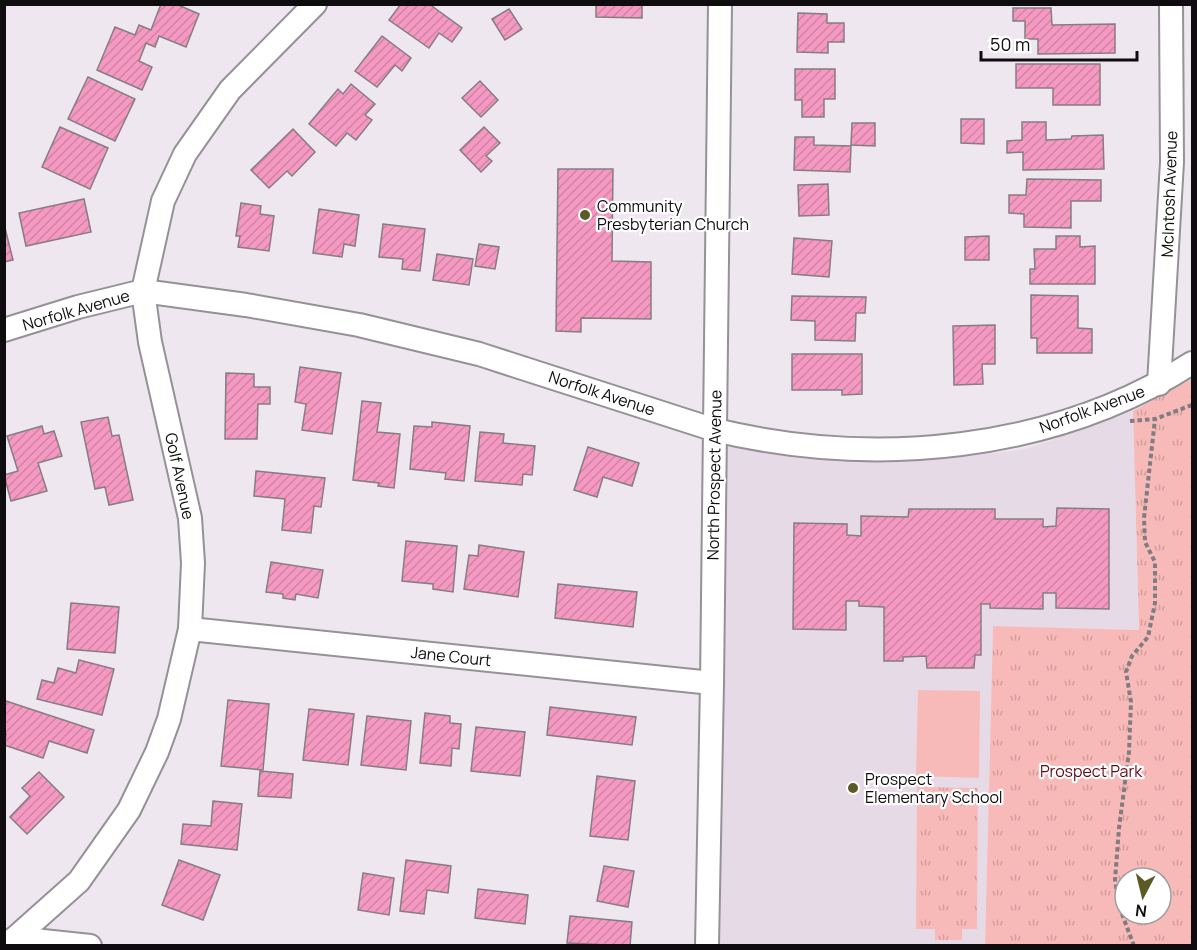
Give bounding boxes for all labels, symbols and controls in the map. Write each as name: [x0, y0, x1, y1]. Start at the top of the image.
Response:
scale bar: [981, 24, 1137, 62]
text: 50 m: [990, 32, 1030, 56]
street label: McIntosh Avenue: [1156, 130, 1182, 258]
place label: Community Presbyterian Church: [597, 195, 749, 235]
marker: Community Presbyterian Church: [578, 208, 592, 222]
street label: Norfolk Avenue: [20, 284, 132, 336]
street label: Norfolk Avenue: [546, 365, 658, 421]
street label: Norfolk Avenue: [1036, 380, 1148, 438]
street label: North Prospect Avenue: [702, 390, 726, 560]
street label: Golf Avenue: [160, 431, 200, 521]
street label: Jane Court: [410, 641, 492, 671]
park label: Prospect Park: [1040, 760, 1143, 782]
place label: Prospect Elementary School: [865, 768, 1003, 808]
marker: Prospect Elementary School: [846, 781, 860, 795]
north arrow: [1113, 866, 1173, 926]
text: N: [1134, 899, 1148, 923]

